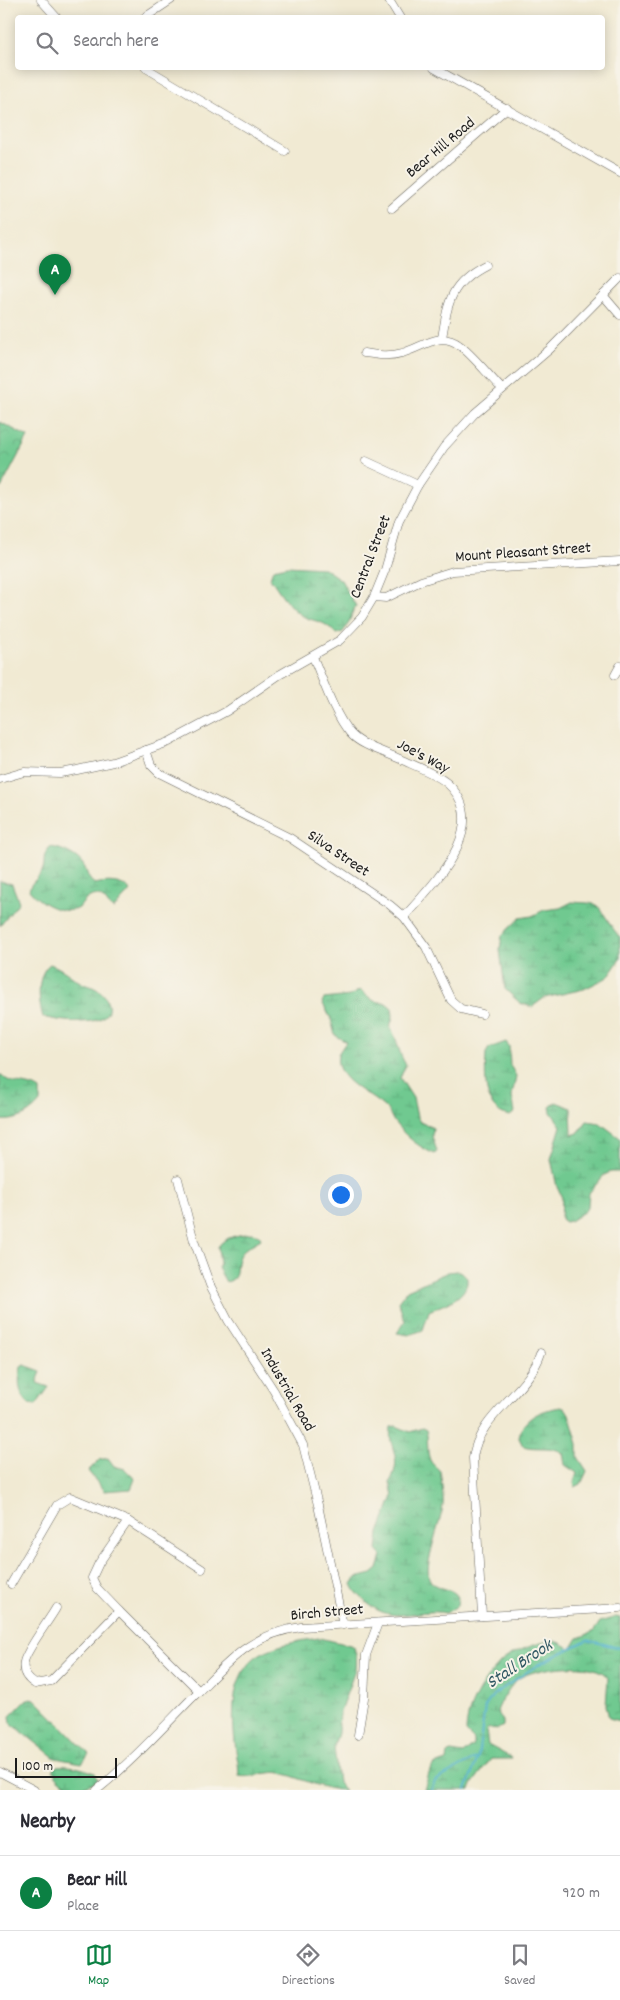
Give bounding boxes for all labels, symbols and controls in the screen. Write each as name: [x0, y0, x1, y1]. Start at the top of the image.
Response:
search box: [15, 15, 605, 70]
icon: search: [33, 29, 61, 57]
text: Search here: [73, 29, 159, 56]
street label: Bear Hill Road: [401, 112, 481, 184]
pin: A: [39, 254, 71, 295]
street label: Central Street: [344, 512, 398, 602]
street label: Mount Pleasant Street: [454, 537, 592, 569]
street label: Joe's Way: [393, 734, 454, 781]
street label: Silva Street: [302, 825, 374, 883]
your location: [328, 1182, 354, 1208]
street label: Industrial Road: [254, 1344, 320, 1436]
street label: Birch Street: [290, 1598, 364, 1628]
water label: Stall Brook: [482, 1633, 559, 1696]
scale bar: [15, 1755, 118, 1778]
text: 100 m: [22, 1757, 53, 1777]
text: Nearby: [20, 1808, 75, 1838]
text: Bear Hill: [67, 1868, 127, 1895]
text: A: [32, 1882, 40, 1905]
text: 920 m: [562, 1882, 600, 1905]
text: Place: [67, 1895, 99, 1918]
tab: Map: [85, 1941, 113, 1991]
tab: Directions: [282, 1941, 335, 1991]
tab: Saved: [504, 1941, 535, 1991]

